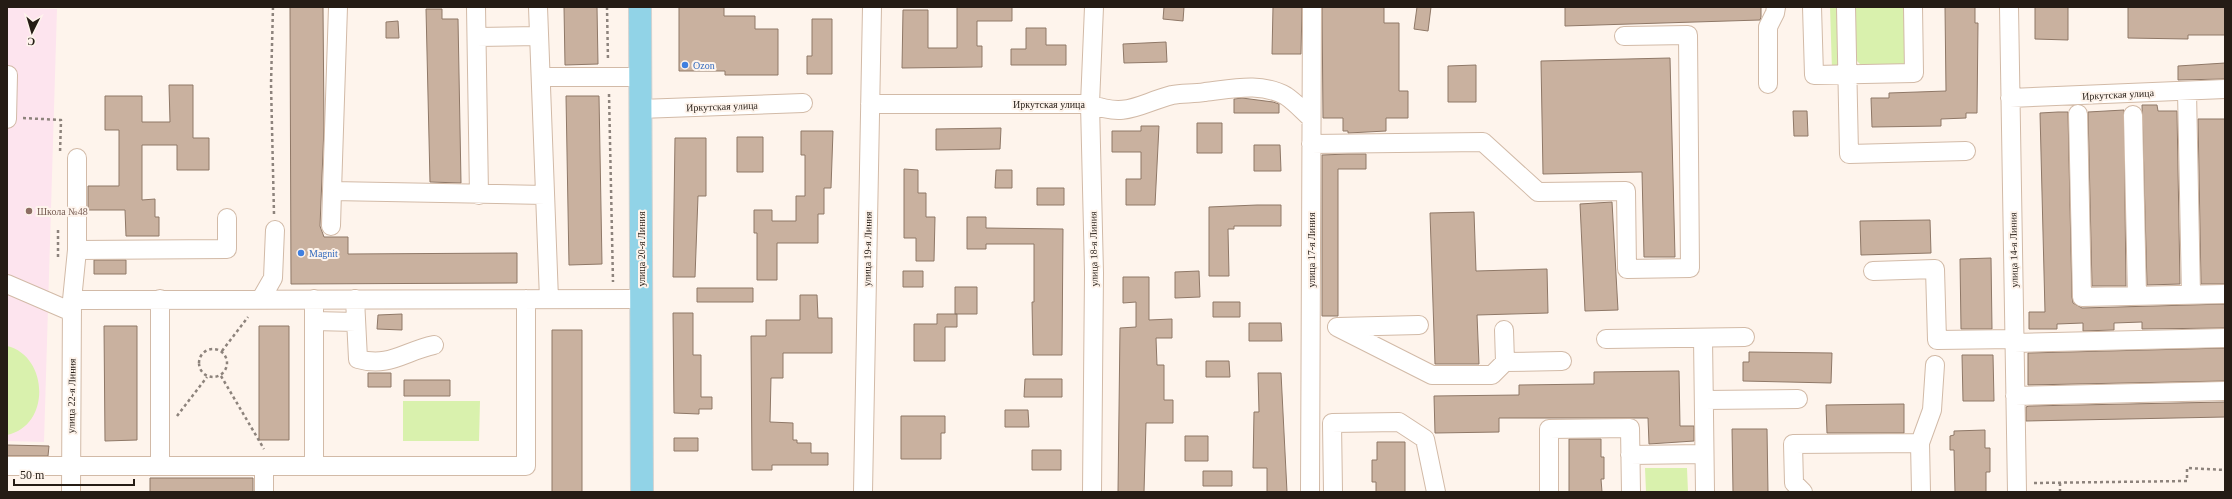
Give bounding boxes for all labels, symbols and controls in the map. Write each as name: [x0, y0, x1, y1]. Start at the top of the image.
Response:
north arrow: [12, 12, 52, 52]
text: С: [27, 36, 36, 48]
marker: Ozon: [680, 60, 690, 70]
place label: Ozon: [693, 60, 715, 71]
street label: Иркутская улица: [2082, 87, 2155, 102]
street label: Иркутская улица: [1013, 99, 1085, 110]
street label: Иркутская улица: [686, 100, 759, 113]
marker: Школа №48: [24, 206, 34, 216]
place label: Школа №48: [37, 206, 88, 217]
street label: улица 20-я Линия: [636, 211, 647, 287]
street label: улица 19-я Линия: [861, 211, 874, 287]
street label: улица 18-я Линия: [1087, 211, 1100, 287]
street label: улица 17-я Линия: [1306, 212, 1317, 288]
street label: улица 14-я Линия: [2007, 212, 2020, 288]
marker: Magnit: [296, 248, 306, 258]
place label: Magnit: [309, 248, 338, 259]
street label: улица 22-я Линия: [65, 358, 78, 434]
scale bar: [14, 461, 134, 487]
text: 50 m: [20, 468, 45, 482]

